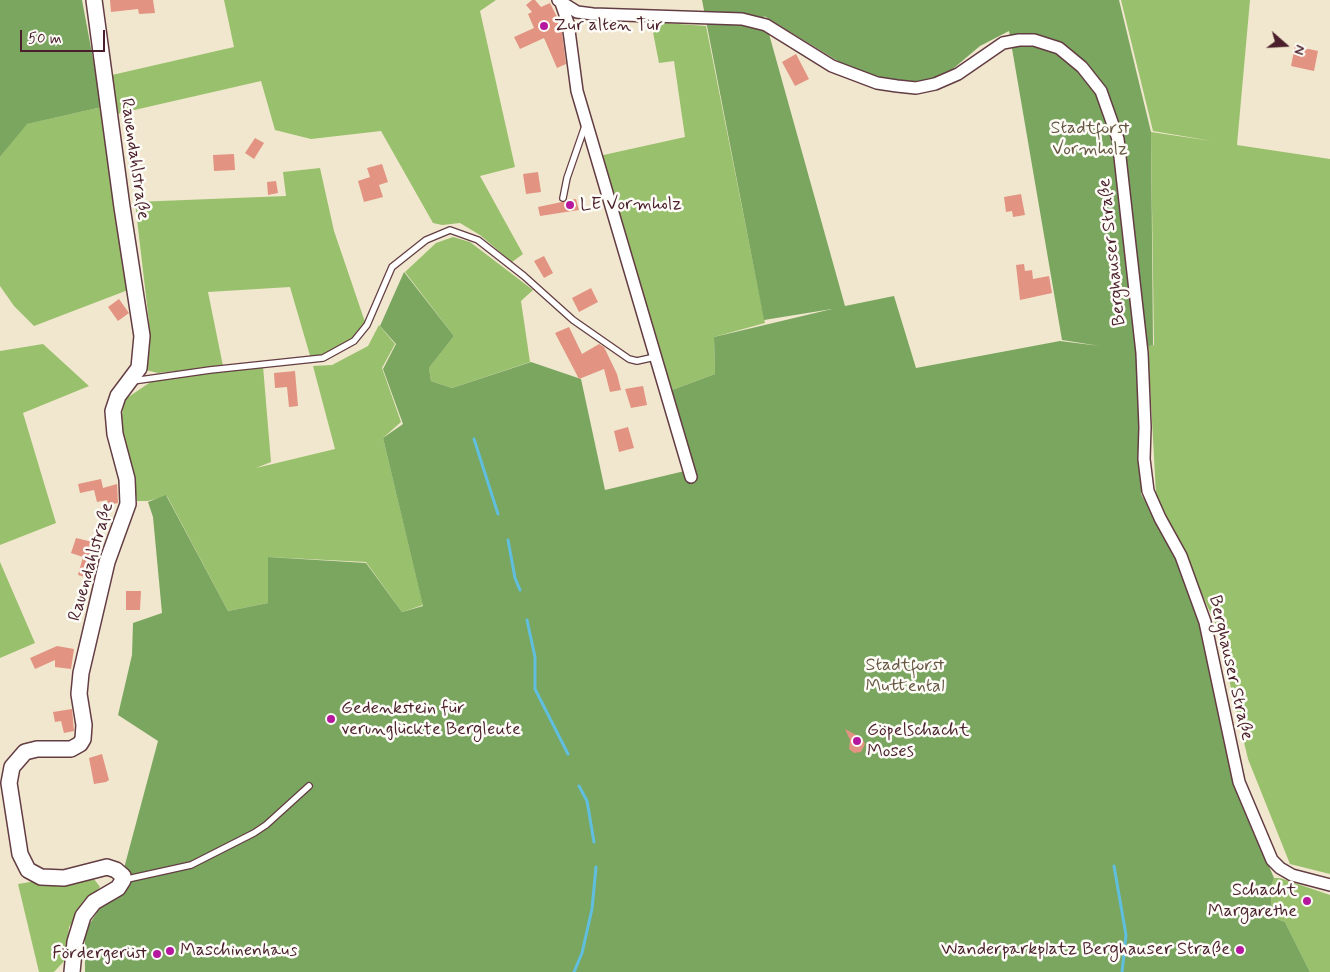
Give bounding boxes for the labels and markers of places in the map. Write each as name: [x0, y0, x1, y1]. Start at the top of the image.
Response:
place label: Zur alten Tür: [554, 15, 663, 37]
marker: Zur alten Tür: [538, 20, 550, 32]
place label: LE Vormholz: [580, 194, 682, 216]
marker: LE Vormholz: [564, 199, 576, 211]
place label: Gedenkstein für verunglückte Bergleute: [341, 698, 521, 741]
marker: Gedenkstein für verunglückte Bergleute: [325, 713, 337, 725]
place label: Göpelschacht Moses: [867, 720, 969, 762]
marker: Göpelschacht Moses: [851, 735, 863, 747]
place label: Schacht Margarethe: [1208, 880, 1297, 922]
marker: Schacht Margarethe: [1301, 895, 1313, 907]
place label: Wanderparkplatz Berghauser Straße: [941, 939, 1230, 961]
place label: Maschinenhaus: [180, 940, 297, 962]
place label: Fördergerüst: [52, 943, 147, 965]
marker: Wanderparkplatz Berghauser Straße: [1234, 944, 1246, 956]
marker: Maschinenhaus: [164, 945, 176, 957]
marker: Fördergerüst: [151, 948, 163, 960]

